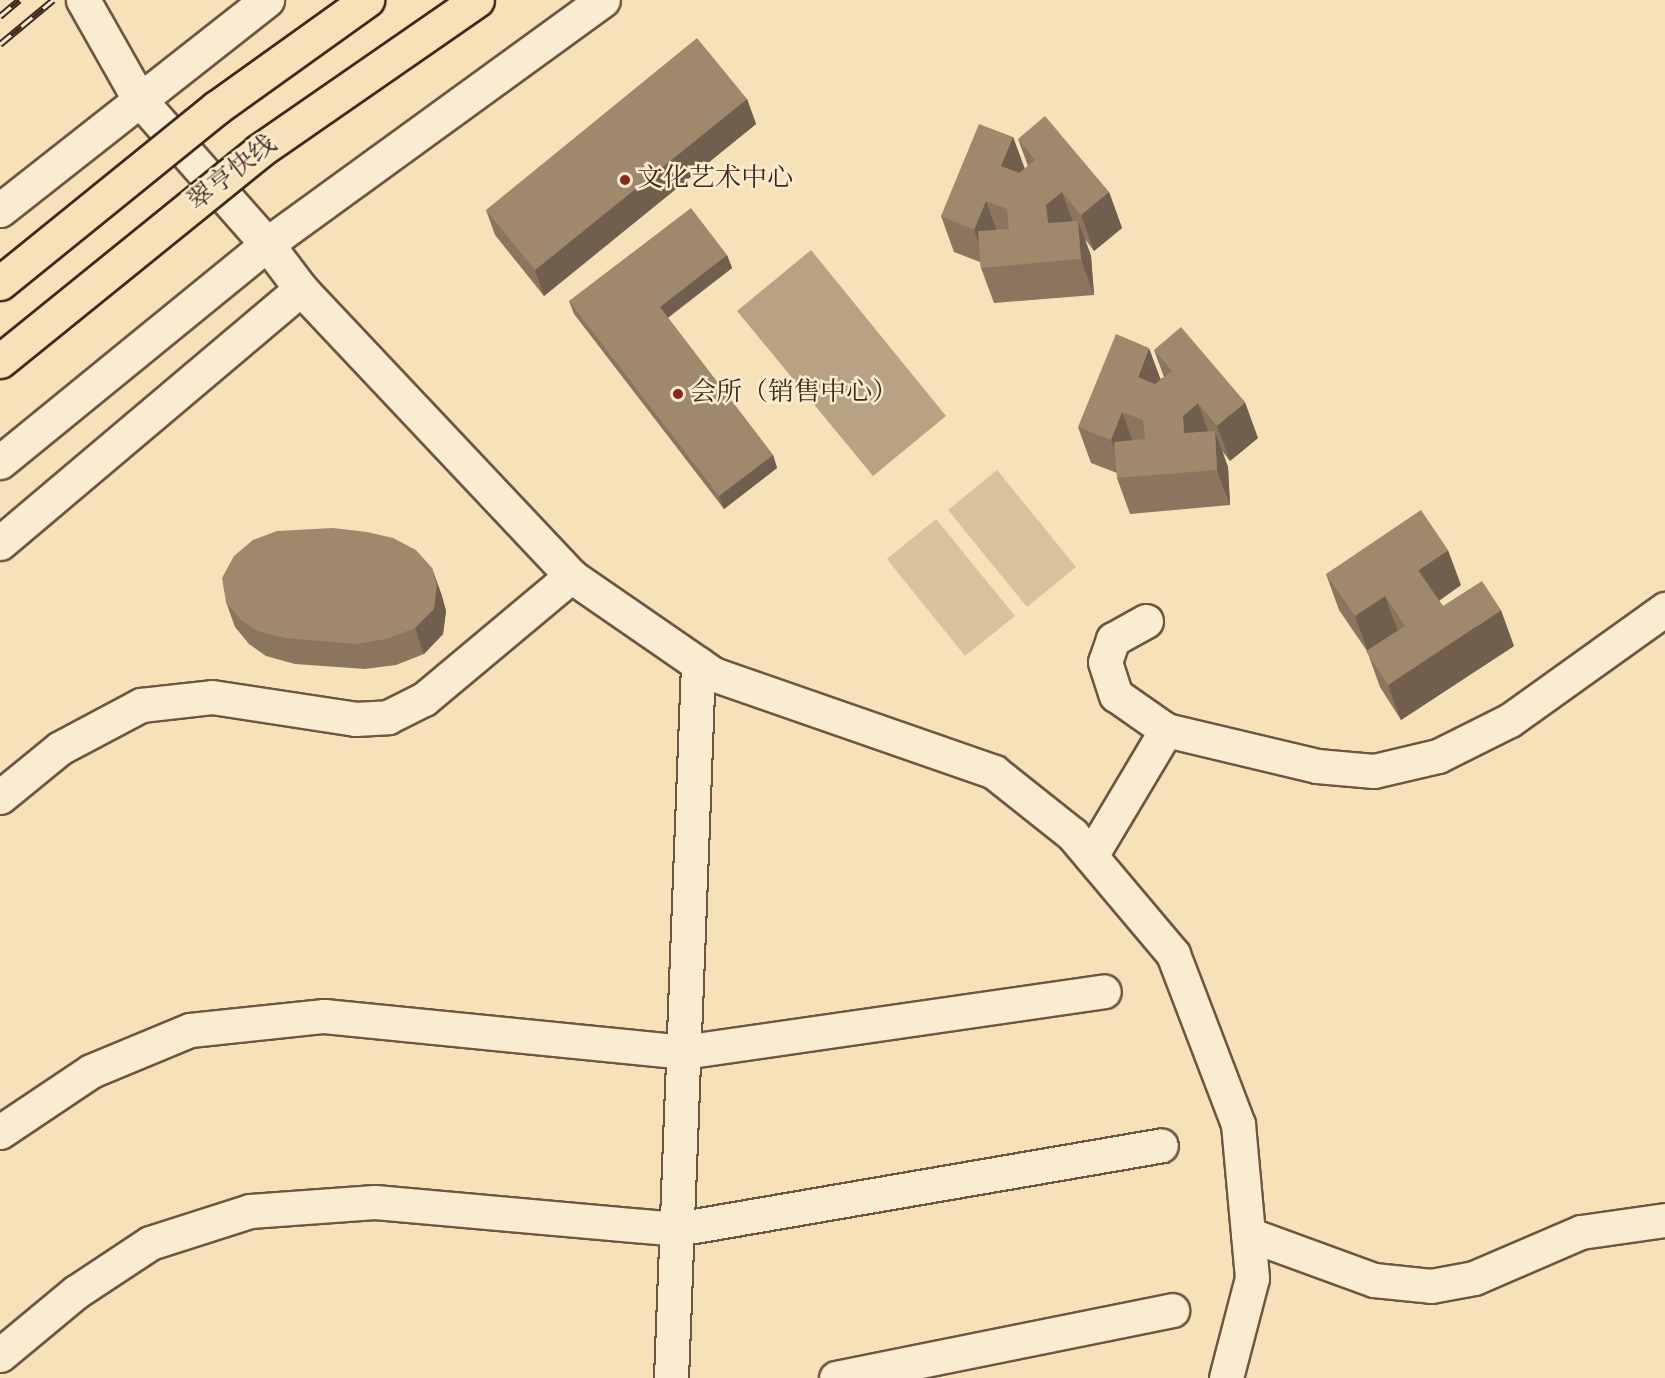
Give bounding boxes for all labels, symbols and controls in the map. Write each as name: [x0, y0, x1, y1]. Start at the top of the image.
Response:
street label: 翠亨快线: [182, 130, 284, 218]
place label: 文化艺术中心: [637, 164, 793, 196]
marker: 文化艺术中心: [618, 173, 632, 187]
place label: 会所（销售中心）: [690, 378, 898, 410]
marker: 会所（销售中心）: [671, 387, 685, 401]

